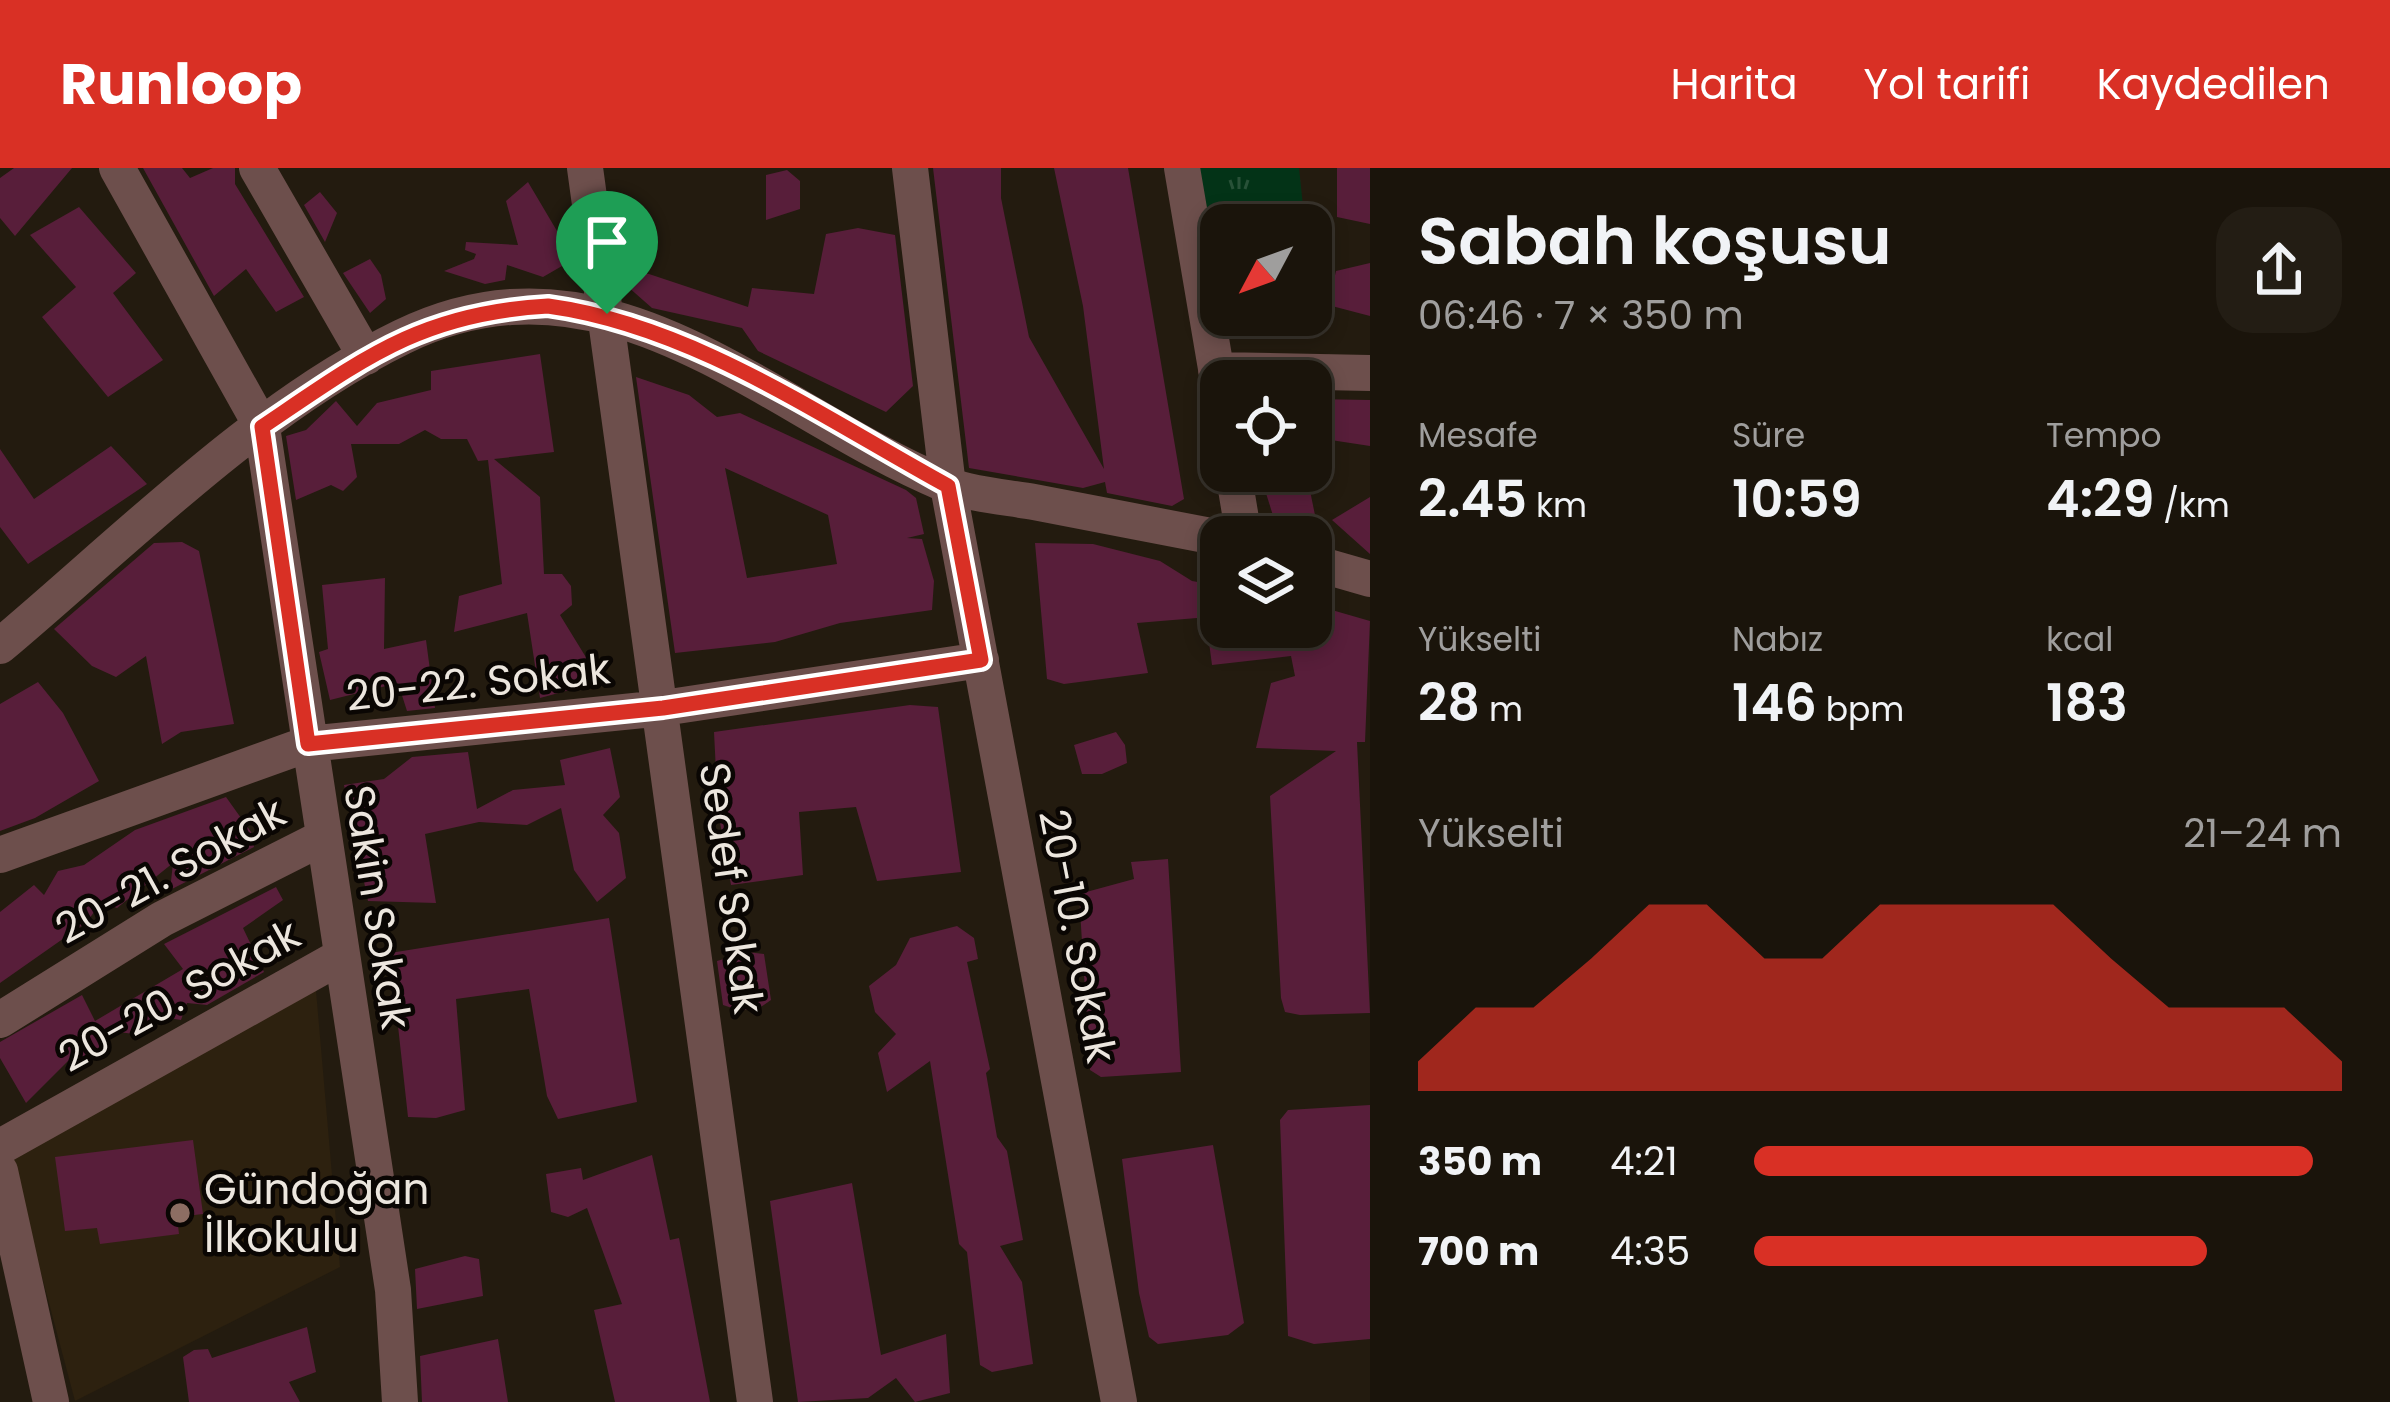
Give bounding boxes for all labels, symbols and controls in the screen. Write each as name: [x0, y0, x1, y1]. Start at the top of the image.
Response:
text: Runloop: [60, 44, 302, 124]
text: Harita: [1670, 55, 1798, 114]
text: Yol tarifi: [1864, 55, 2030, 114]
text: Kaydedilen: [2096, 55, 2330, 114]
pin: [556, 191, 658, 314]
text: Sabah koşusu: [1418, 195, 1892, 287]
north arrow: [1200, 204, 1332, 336]
map controls: [1200, 204, 1332, 648]
button: share: [2216, 207, 2342, 333]
icon: arrive: [574, 209, 640, 275]
text: 06:46 · 7 × 350 m: [1418, 288, 1744, 343]
button: locate: [1200, 360, 1332, 492]
text: Mesafe: [1418, 412, 1538, 459]
text: Süre: [1732, 412, 1805, 459]
text: Tempo: [2046, 412, 2162, 459]
text: 2.45: [1418, 463, 1527, 535]
text: 10:59: [1732, 463, 1862, 535]
text: 4:29: [2046, 463, 2154, 535]
text: km: [1527, 482, 1587, 529]
text: /km: [2154, 482, 2230, 529]
button: layers: [1200, 516, 1332, 648]
text: Yükselti: [1418, 616, 1541, 663]
text: Nabız: [1732, 616, 1823, 663]
text: kcal: [2046, 616, 2113, 663]
street label: 20-22. Sokak: [343, 639, 613, 726]
text: 28: [1418, 667, 1480, 739]
text: 146: [1732, 667, 1817, 739]
text: 183: [2046, 667, 2128, 739]
text: m: [1480, 686, 1523, 733]
text: bpm: [1817, 686, 1904, 733]
street label: Sedef Sokak: [685, 759, 778, 1018]
street label: Sakin Sokak: [329, 781, 426, 1034]
street label: 20-21. Sokak: [45, 783, 296, 958]
street label: 20-10. Sokak: [1024, 804, 1131, 1068]
text: Yükselti: [1418, 806, 1564, 861]
text: 21–24 m: [2183, 806, 2342, 861]
street label: 20-20. Sokak: [48, 905, 311, 1086]
text: 350 m: [1418, 1134, 1542, 1189]
text: 4:21: [1610, 1134, 1678, 1189]
place label: Gündoğan İlkokulu: [204, 1160, 429, 1267]
marker: Gündoğan İlkokulu: [167, 1200, 193, 1226]
text: 700 m: [1418, 1224, 1539, 1279]
text: 4:35: [1610, 1224, 1690, 1279]

